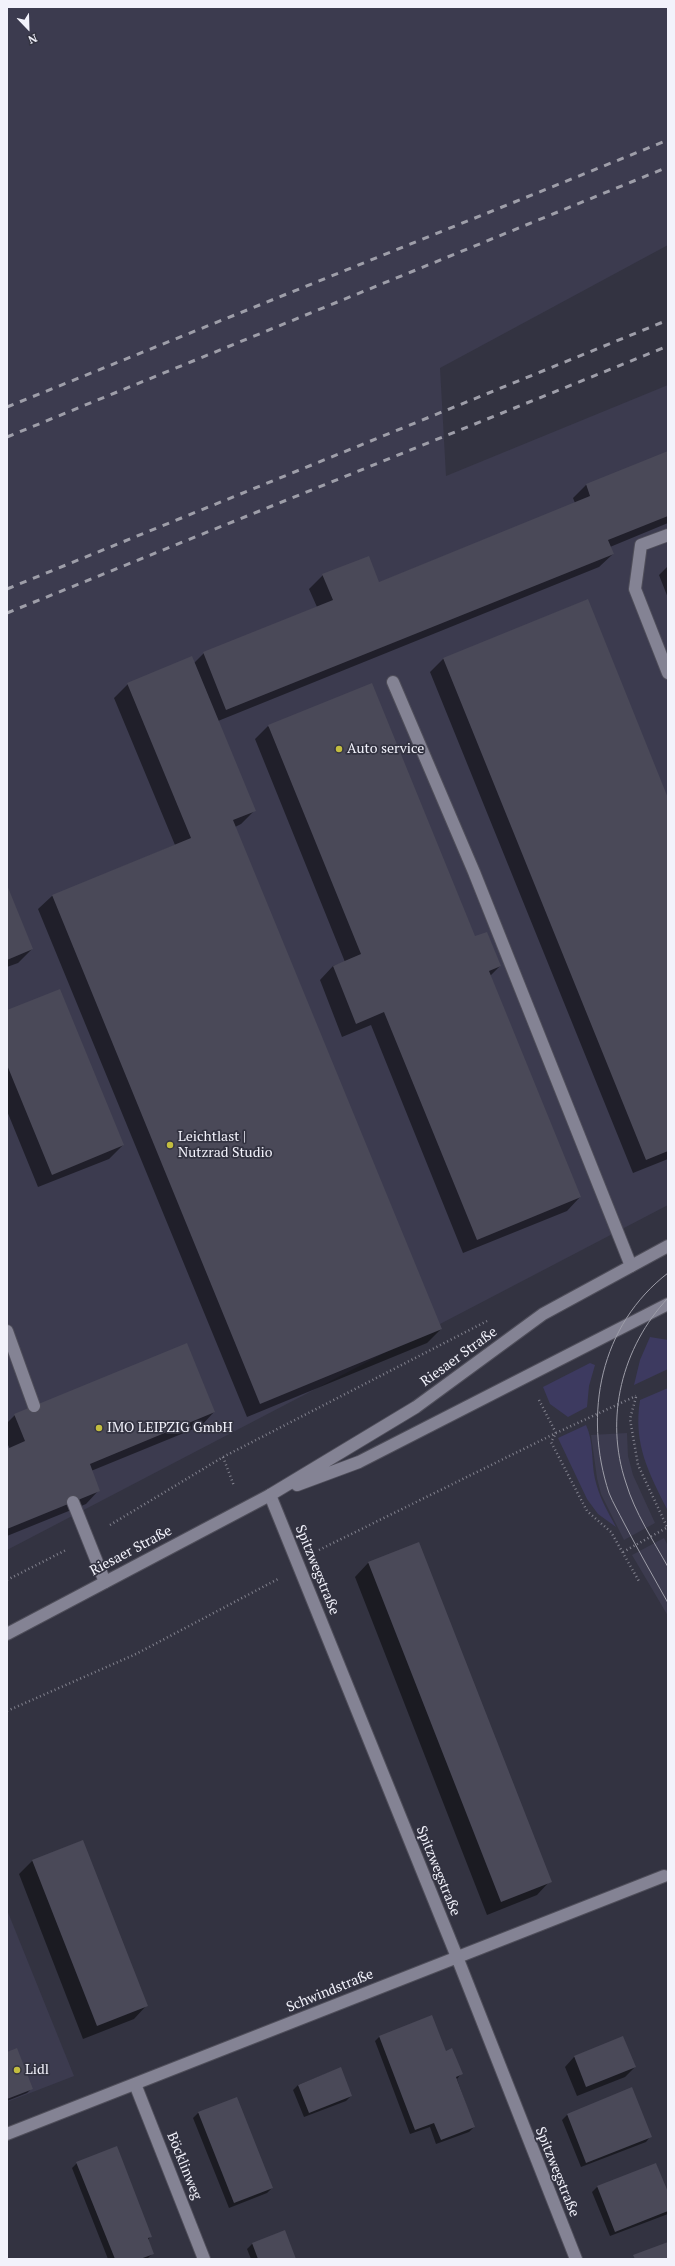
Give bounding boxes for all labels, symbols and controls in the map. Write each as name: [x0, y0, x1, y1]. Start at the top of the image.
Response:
north arrow: [8, 8, 48, 48]
text: N: [26, 31, 39, 47]
place label: Auto service: [347, 741, 424, 757]
marker: Auto service: [334, 744, 344, 754]
place label: Leichtlast | Nutzrad Studio: [178, 1129, 272, 1162]
marker: Leichtlast | Nutzrad Studio: [165, 1140, 175, 1150]
street label: Riesaer Straße: [418, 1324, 500, 1390]
place label: IMO LEIPZIG GmbH: [107, 1420, 233, 1436]
marker: IMO LEIPZIG GmbH: [94, 1423, 104, 1433]
street label: Riesaer Straße: [87, 1522, 175, 1580]
street label: Spitzwegstraße: [291, 1523, 343, 1617]
street label: Spitzwegstraße: [412, 1824, 464, 1918]
street label: Schwindstraße: [284, 1966, 376, 2016]
place label: Lidl: [25, 2062, 49, 2078]
marker: Lidl: [12, 2065, 22, 2075]
street label: Spitzwegstraße: [531, 2125, 583, 2219]
street label: Böcklinweg: [163, 2130, 205, 2202]

